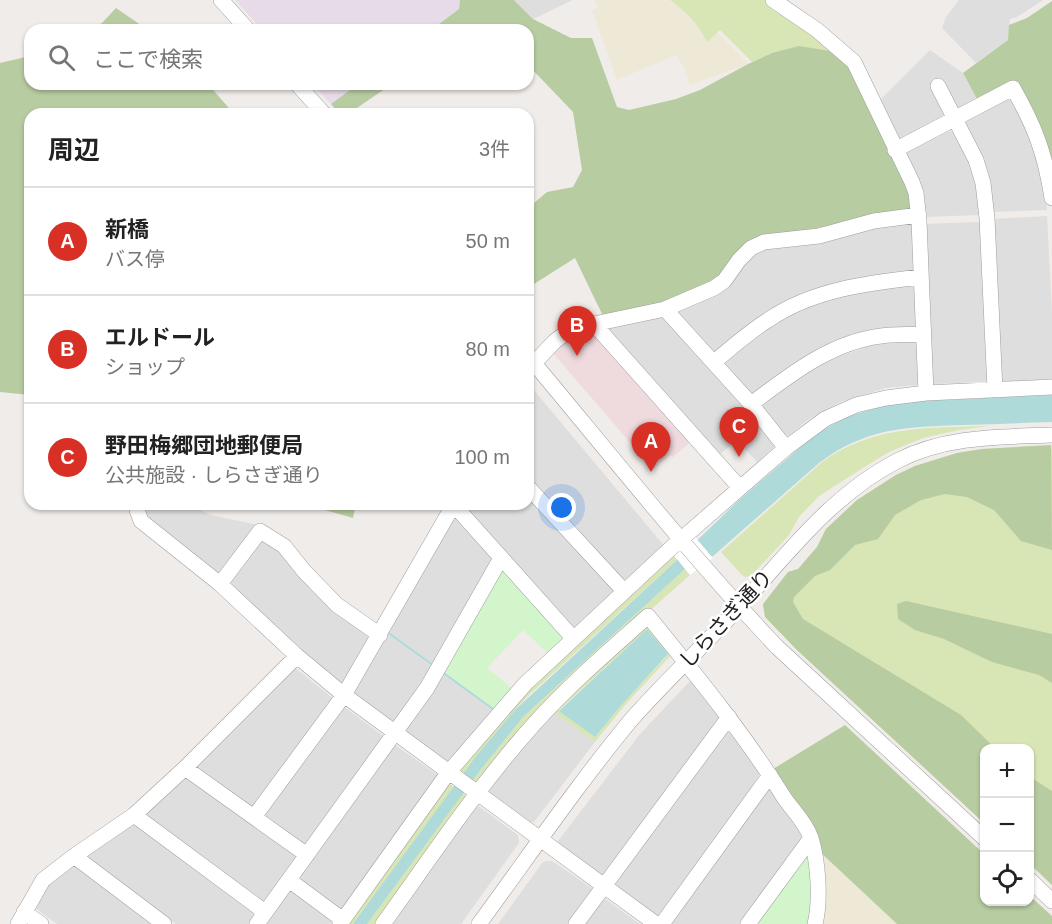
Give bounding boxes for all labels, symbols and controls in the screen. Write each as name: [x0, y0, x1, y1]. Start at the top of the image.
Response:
search box: [24, 24, 534, 90]
icon: search: [45, 41, 78, 74]
text: ここで検索: [93, 47, 203, 72]
text: 周辺: [48, 135, 100, 165]
text: 3件: [479, 138, 510, 160]
text: 新橋: [105, 217, 149, 242]
text: A: [60, 230, 75, 252]
text: 50 m: [466, 230, 510, 252]
text: バス停: [105, 248, 165, 270]
pin: B: [558, 306, 596, 356]
text: エルドール: [105, 325, 215, 350]
text: B: [60, 338, 75, 360]
text: 80 m: [466, 338, 510, 360]
text: ショップ: [105, 356, 185, 378]
pin: C: [720, 408, 758, 457]
pin: A: [632, 422, 670, 472]
text: 野田梅郷団地郵便局: [105, 433, 303, 458]
text: C: [60, 446, 75, 468]
text: 100 m: [454, 446, 510, 468]
text: 公共施設 · しらさぎ通り: [105, 464, 323, 486]
your location: [547, 493, 576, 522]
street label: しらさぎ通り: [674, 565, 777, 673]
map controls: [980, 744, 1034, 906]
button: +: [980, 744, 1034, 798]
button: −: [980, 798, 1034, 852]
button: locate: [980, 852, 1034, 906]

